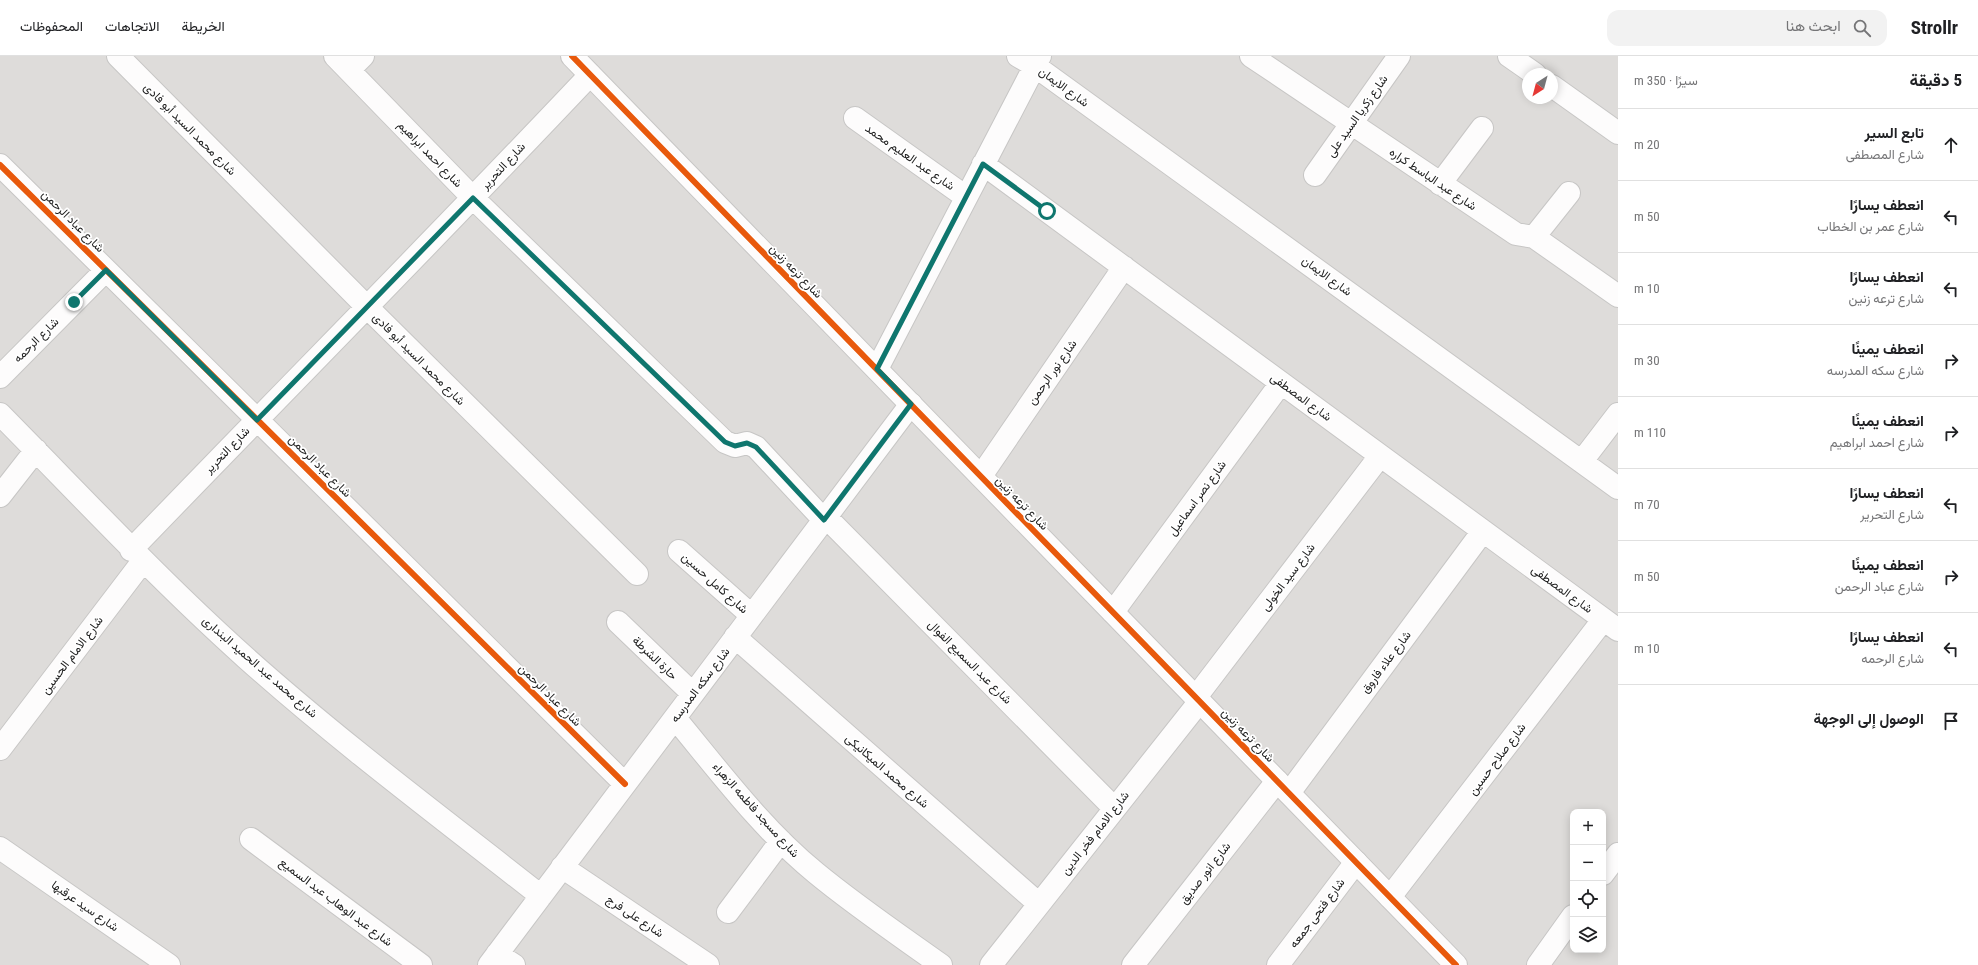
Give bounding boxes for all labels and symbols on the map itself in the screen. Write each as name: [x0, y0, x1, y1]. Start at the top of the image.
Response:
street label: شارع الايمان: [1035, 64, 1092, 111]
north arrow: [1522, 68, 1558, 104]
street label: شارع زكريا السيد على: [1323, 72, 1392, 161]
street label: شارع محمد السيد أبو فادى: [140, 80, 239, 179]
street label: شارع احمد ابراهيم: [393, 118, 465, 192]
street label: شارع عبد العليم محمد: [861, 121, 957, 195]
street label: شارع التحرير: [477, 140, 530, 194]
street label: شارع عبد الباسط كراره: [1386, 145, 1479, 215]
street label: شارع عباد الرحمن: [37, 187, 107, 257]
route start: [1038, 202, 1056, 220]
street label: شارع ترعه زنين: [765, 241, 825, 302]
street label: شارع الايمان: [1298, 253, 1355, 300]
route end: [65, 293, 83, 311]
street label: شارع محمد السيد أبو فادى: [369, 310, 468, 409]
street label: شارع الرحمه: [11, 315, 63, 367]
street label: شارع نور الرحمن: [1024, 337, 1081, 408]
street label: شارع المصطفى: [1267, 370, 1334, 425]
street label: شارع التحرير: [201, 424, 254, 478]
street label: شارع عباد الرحمن: [284, 432, 354, 502]
street label: شارع نصر اسماعيل: [1165, 458, 1231, 539]
street label: شارع ترعه زنين: [991, 473, 1051, 534]
street label: شارع سيد الخولى: [1258, 541, 1320, 615]
street label: شارع كامل حسين: [678, 550, 751, 618]
street label: شارع المصطفى: [1528, 562, 1595, 617]
street label: شارع الامام الحسين: [38, 613, 107, 698]
street label: شارع محمد عبد الحميد البندارى: [198, 613, 320, 722]
street label: شارع عبد السميع الفوال: [924, 617, 1015, 708]
street label: شارع علاء فاروق: [1358, 628, 1416, 697]
street label: حارة الشرطة: [629, 633, 680, 683]
street label: شارع سكه المدرسه: [667, 645, 734, 726]
street label: شارع عباد الرحمن: [514, 661, 584, 731]
street label: شارع ترعه زنين: [1217, 705, 1277, 766]
street label: شارع صلاح حسين: [1465, 720, 1530, 799]
street label: شارع محمد الميكانيكى: [841, 731, 932, 813]
street label: شارع مسجد فاطمه الزهراء: [708, 760, 802, 862]
street label: شارع الامام فخر الدين: [1058, 788, 1134, 879]
street label: شارع انور صديق: [1176, 839, 1235, 908]
street label: شارع عبد الوهاب عبد السميع: [276, 855, 395, 951]
street label: شارع فتحى جمعه: [1286, 875, 1349, 952]
street label: شارع سيد عرقبها: [48, 878, 121, 936]
street label: شارع على فرج: [603, 892, 666, 942]

